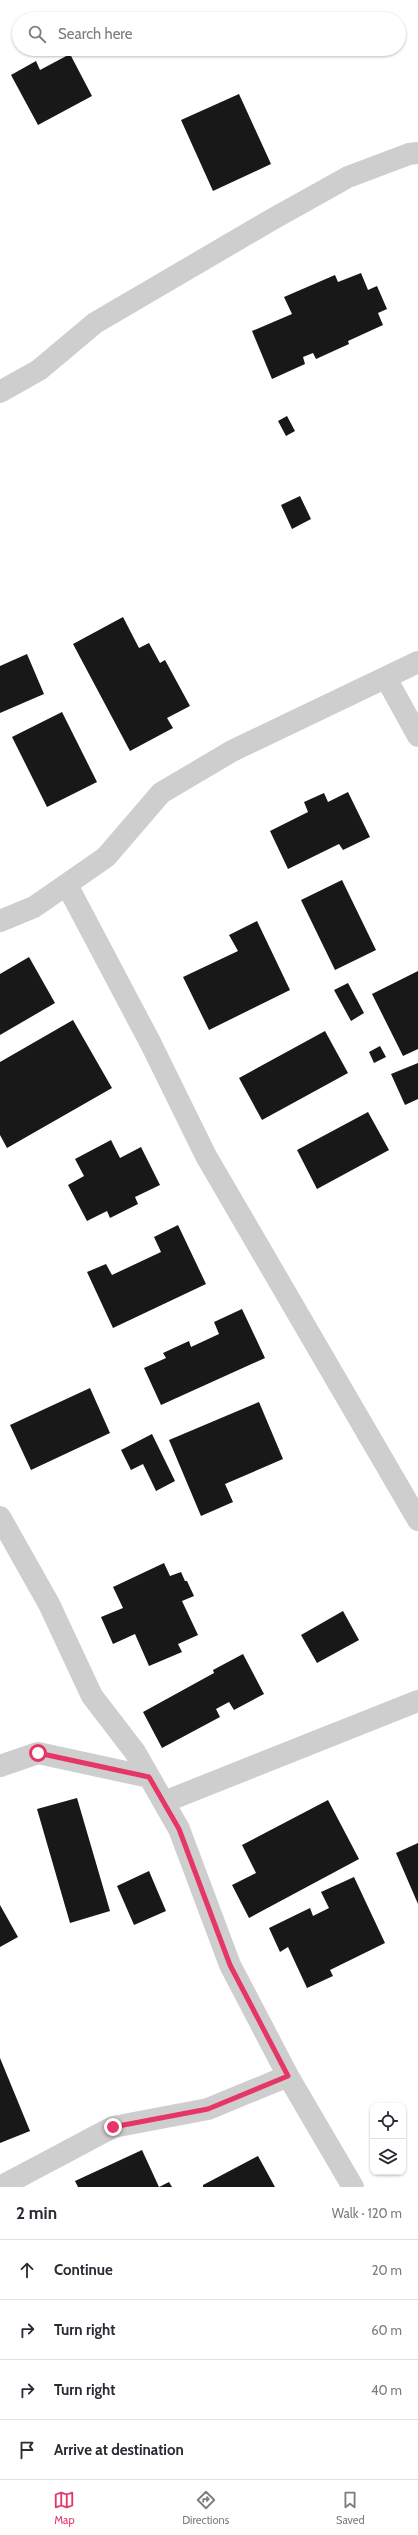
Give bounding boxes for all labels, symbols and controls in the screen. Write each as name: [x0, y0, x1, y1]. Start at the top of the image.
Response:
search box: [12, 12, 406, 56]
icon: search: [26, 23, 48, 45]
text: Search here: [58, 25, 133, 43]
route start: [29, 1744, 47, 1762]
map controls: [370, 2103, 406, 2175]
button: locate: [370, 2103, 406, 2139]
route end: [104, 2118, 122, 2136]
button: layers: [370, 2139, 406, 2175]
text: 2 min: [16, 2203, 57, 2223]
text: Walk · 120 m: [332, 2205, 402, 2221]
icon: ahead: [16, 2259, 38, 2281]
text: Continue: [54, 2261, 113, 2279]
text: 20 m: [372, 2262, 402, 2278]
icon: right: [16, 2319, 38, 2341]
text: Turn right: [54, 2321, 115, 2339]
text: 60 m: [371, 2322, 402, 2338]
icon: right: [16, 2379, 38, 2401]
text: Turn right: [54, 2381, 115, 2399]
text: 40 m: [371, 2382, 402, 2398]
icon: arrive: [16, 2439, 38, 2461]
text: Arrive at destination: [54, 2441, 184, 2459]
tab: Map: [53, 2489, 75, 2527]
tab: Directions: [182, 2489, 229, 2527]
tab: Saved: [336, 2489, 365, 2527]

